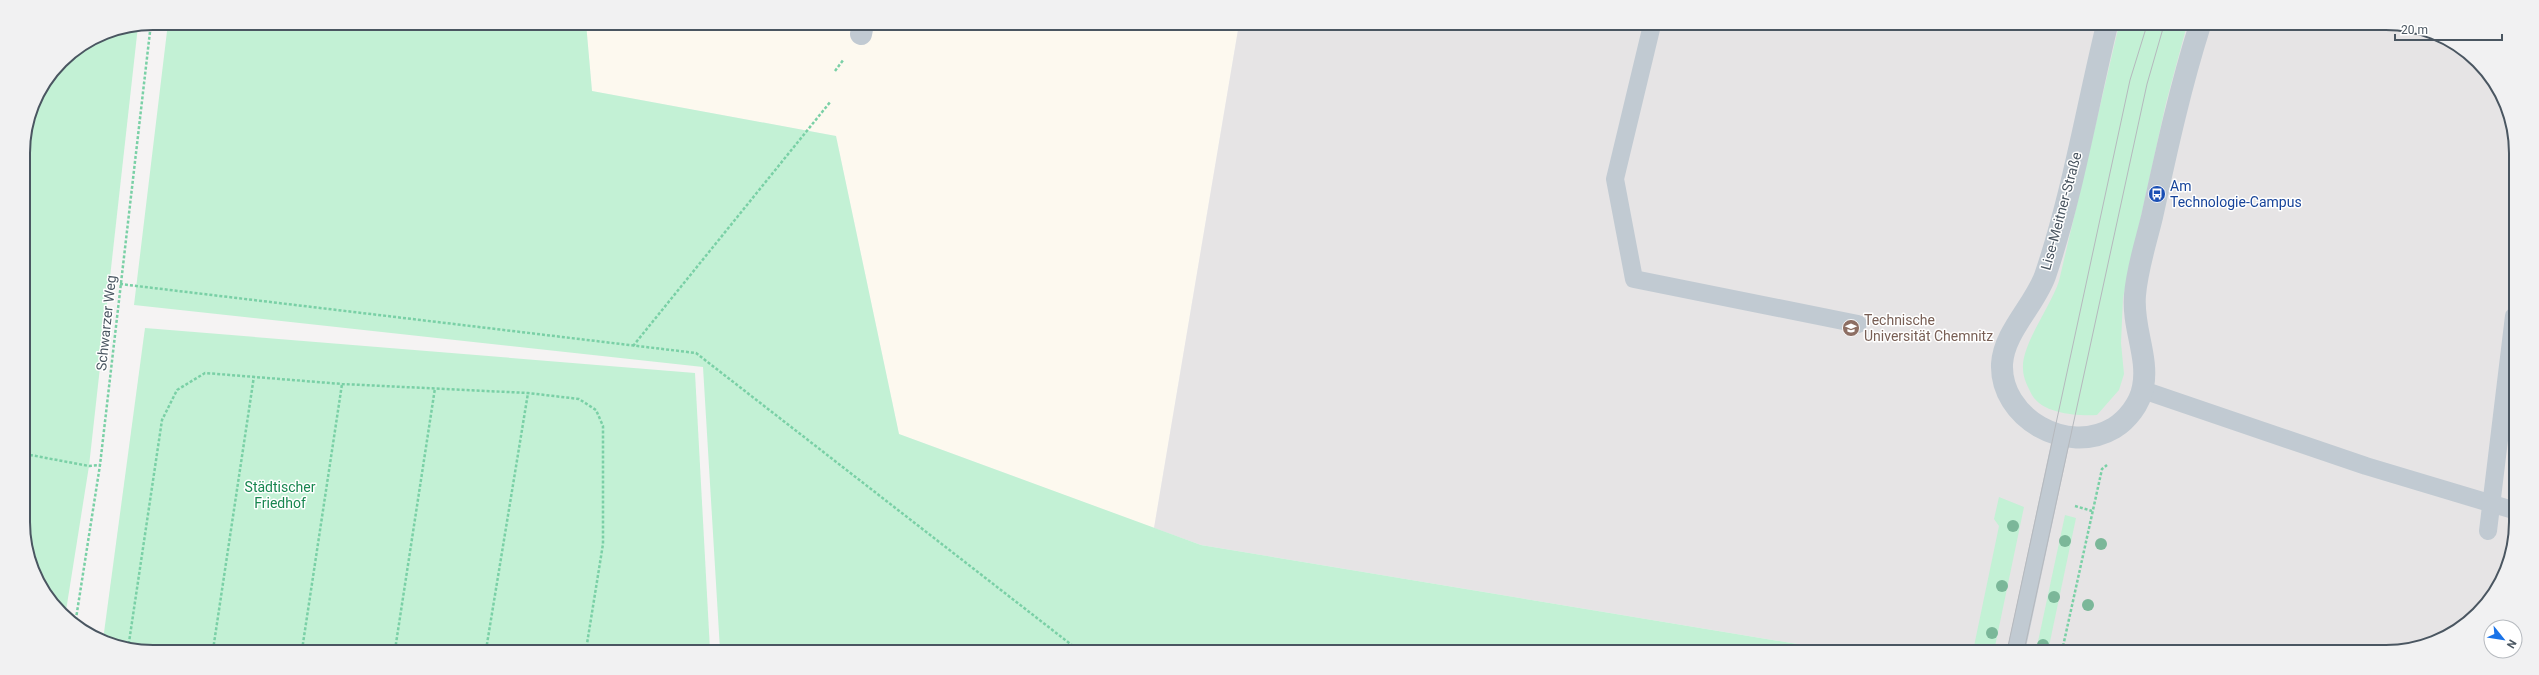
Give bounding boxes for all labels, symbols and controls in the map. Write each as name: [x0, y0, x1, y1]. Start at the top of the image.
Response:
scale bar: [2395, 16, 2502, 42]
text: 20 m: [2401, 23, 2428, 37]
street label: Lise-Meitner-Straße: [2038, 150, 2084, 272]
place label: Am Technologie-Campus: [2170, 178, 2302, 210]
bus stop icon: Am Technologie-Campus: [2147, 184, 2167, 204]
street label: Schwarzer Weg: [93, 274, 119, 372]
place label: Technische Universität Chemnitz: [1864, 312, 1993, 344]
school or university icon: Technische Universität Chemnitz: [1841, 318, 1861, 338]
park label: Städtischer Friedhof: [245, 479, 316, 511]
north arrow: [2483, 619, 2523, 659]
text: N: [2504, 637, 2519, 651]

